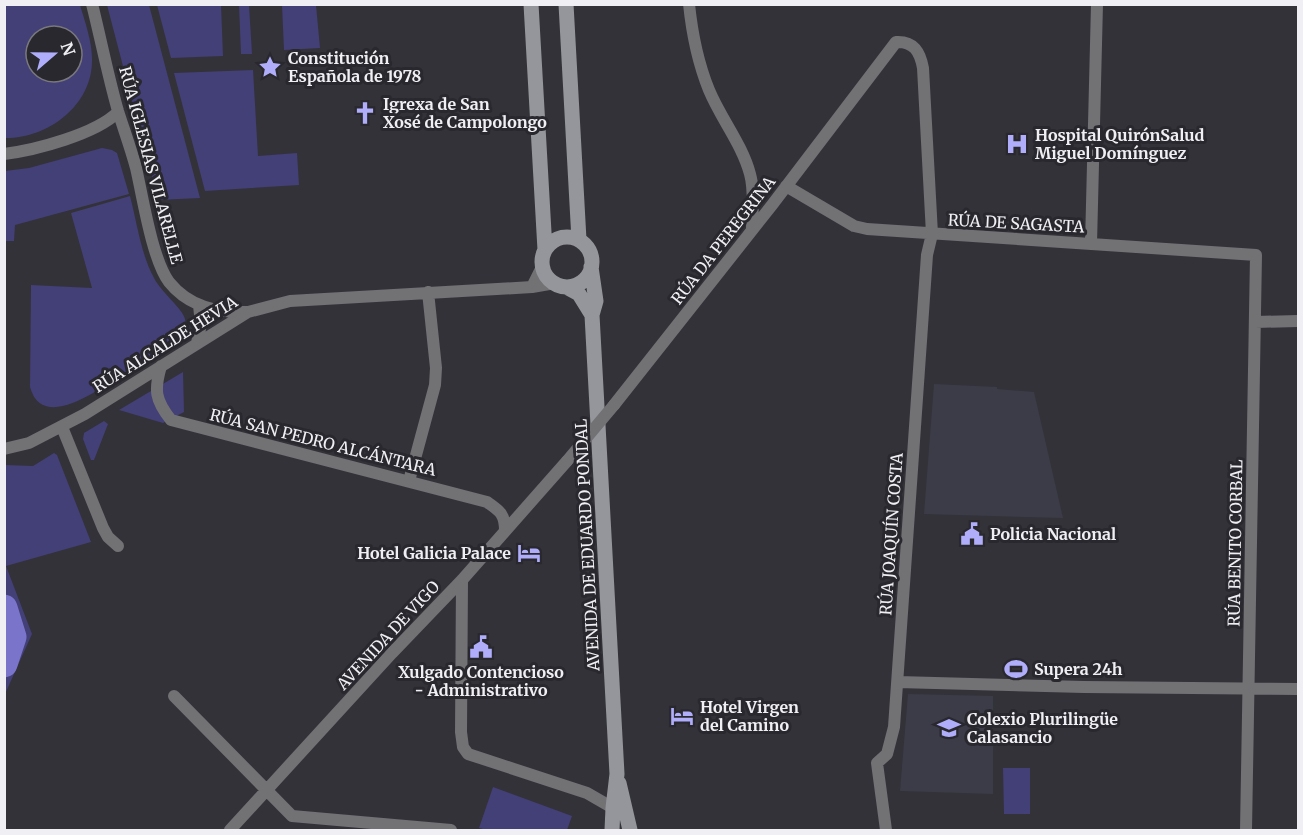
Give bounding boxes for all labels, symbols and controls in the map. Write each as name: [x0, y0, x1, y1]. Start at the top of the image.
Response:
north arrow: [24, 24, 84, 84]
text: N: [57, 40, 80, 59]
place label: Constitución Española de 1978: [288, 48, 422, 86]
place icon: Constitución Española de 1978: [257, 54, 283, 80]
street label: RÚA IGLESIAS VILARELLE: [115, 64, 187, 267]
place label: Igrexa de San Xosé de Campolongo: [383, 94, 547, 132]
church icon: Igrexa de San Xosé de Campolongo: [352, 100, 378, 126]
place label: Hospital QuirónSalud Miguel Domínguez: [1035, 125, 1204, 163]
hospital icon: Hospital QuirónSalud Miguel Domínguez: [1004, 131, 1030, 157]
street label: RÚA DA PEREGRINA: [667, 171, 780, 308]
street label: RÚA DE SAGASTA: [947, 209, 1085, 237]
street label: RÚA ALCALDE HEVIA: [89, 291, 242, 397]
street label: RÚA SAN PEDRO ALCÁNTARA: [208, 404, 439, 480]
street label: AVENIDA DE EDUARDO PONDAL: [570, 418, 604, 673]
street label: RÚA JOAQUÍN COSTA: [875, 451, 907, 616]
street label: RÚA BENITO CORBAL: [1224, 459, 1246, 627]
public building icon: Policia Nacional: [959, 521, 985, 547]
place label: Policia Nacional: [990, 524, 1116, 544]
hotel icon: Hotel Galicia Palace: [516, 540, 542, 566]
place label: Hotel Galicia Palace: [357, 543, 511, 563]
street label: AVENIDA DE VIGO: [332, 576, 444, 694]
public building icon: Xulgado Contencioso - Administrativo: [468, 634, 494, 660]
sports icon: Supera 24h: [1003, 656, 1029, 682]
place label: Supera 24h: [1034, 659, 1123, 679]
place label: Xulgado Contencioso - Administrativo: [398, 662, 564, 700]
place label: Hotel Virgen del Camino: [700, 697, 799, 735]
hotel icon: Hotel Virgen del Camino: [669, 703, 695, 729]
place label: Colexio Plurilingüe Calasancio: [967, 709, 1118, 747]
school or university icon: Colexio Plurilingüe Calasancio: [936, 715, 962, 741]

